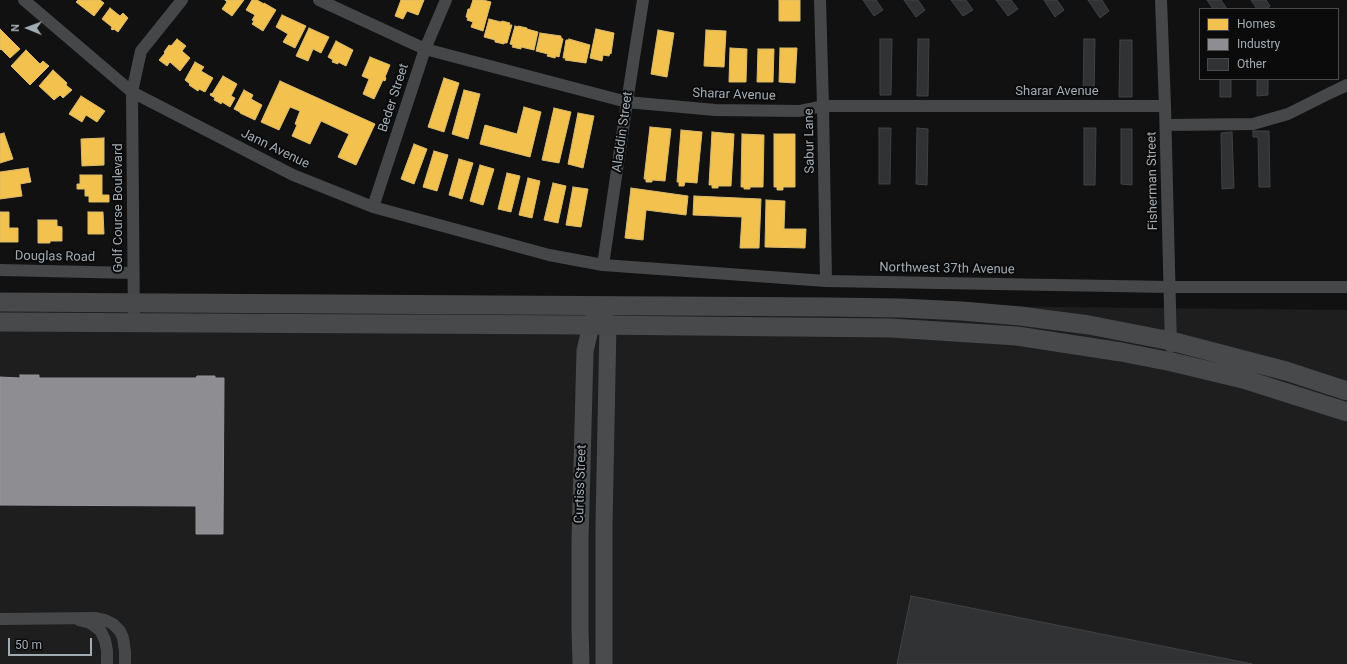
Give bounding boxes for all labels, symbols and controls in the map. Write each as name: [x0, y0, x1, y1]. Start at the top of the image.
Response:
north arrow: [8, 8, 48, 48]
legend: [1199, 8, 1339, 80]
text: Homes: [1237, 17, 1275, 31]
text: N: [9, 24, 22, 32]
text: Industry: [1237, 37, 1280, 51]
text: Other: [1237, 57, 1266, 71]
street label: Beder Street: [376, 62, 412, 134]
street label: Sharar Avenue: [1015, 84, 1099, 100]
street label: Sharar Avenue: [692, 86, 776, 104]
street label: Aladdin Street: [610, 91, 636, 173]
street label: Sabur Lane: [802, 108, 818, 174]
street label: Jann Avenue: [238, 126, 312, 172]
street label: Fisherman Street: [1144, 132, 1162, 230]
street label: Golf Course Boulevard: [111, 144, 127, 272]
street label: Douglas Road: [15, 248, 95, 266]
street label: Northwest 37th Avenue: [879, 260, 1015, 278]
street label: Curtiss Street: [572, 444, 590, 524]
scale bar: [10, 630, 94, 656]
text: 50 m: [15, 638, 42, 652]

